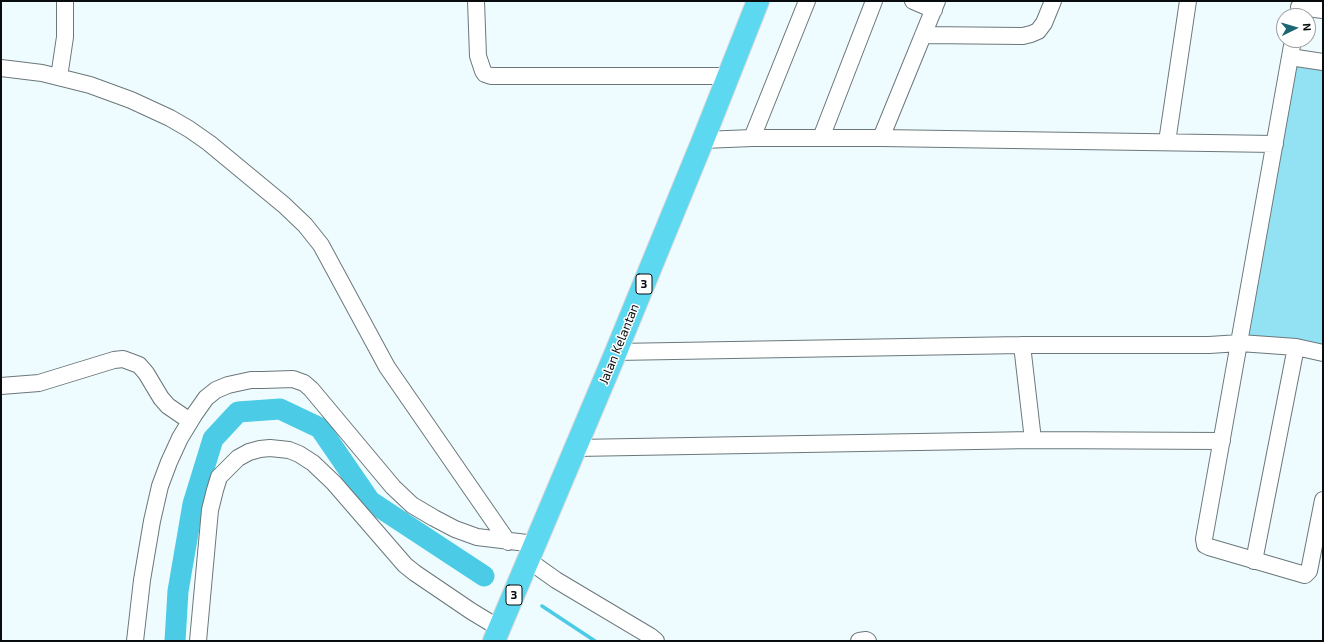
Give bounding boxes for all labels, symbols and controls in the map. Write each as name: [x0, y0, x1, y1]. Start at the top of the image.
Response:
north arrow: [1276, 8, 1316, 48]
text: N: [1301, 22, 1314, 32]
road number: 3: [636, 274, 652, 294]
street label: Jalan Kelantan: [596, 301, 642, 387]
road number: 3: [506, 585, 522, 605]

